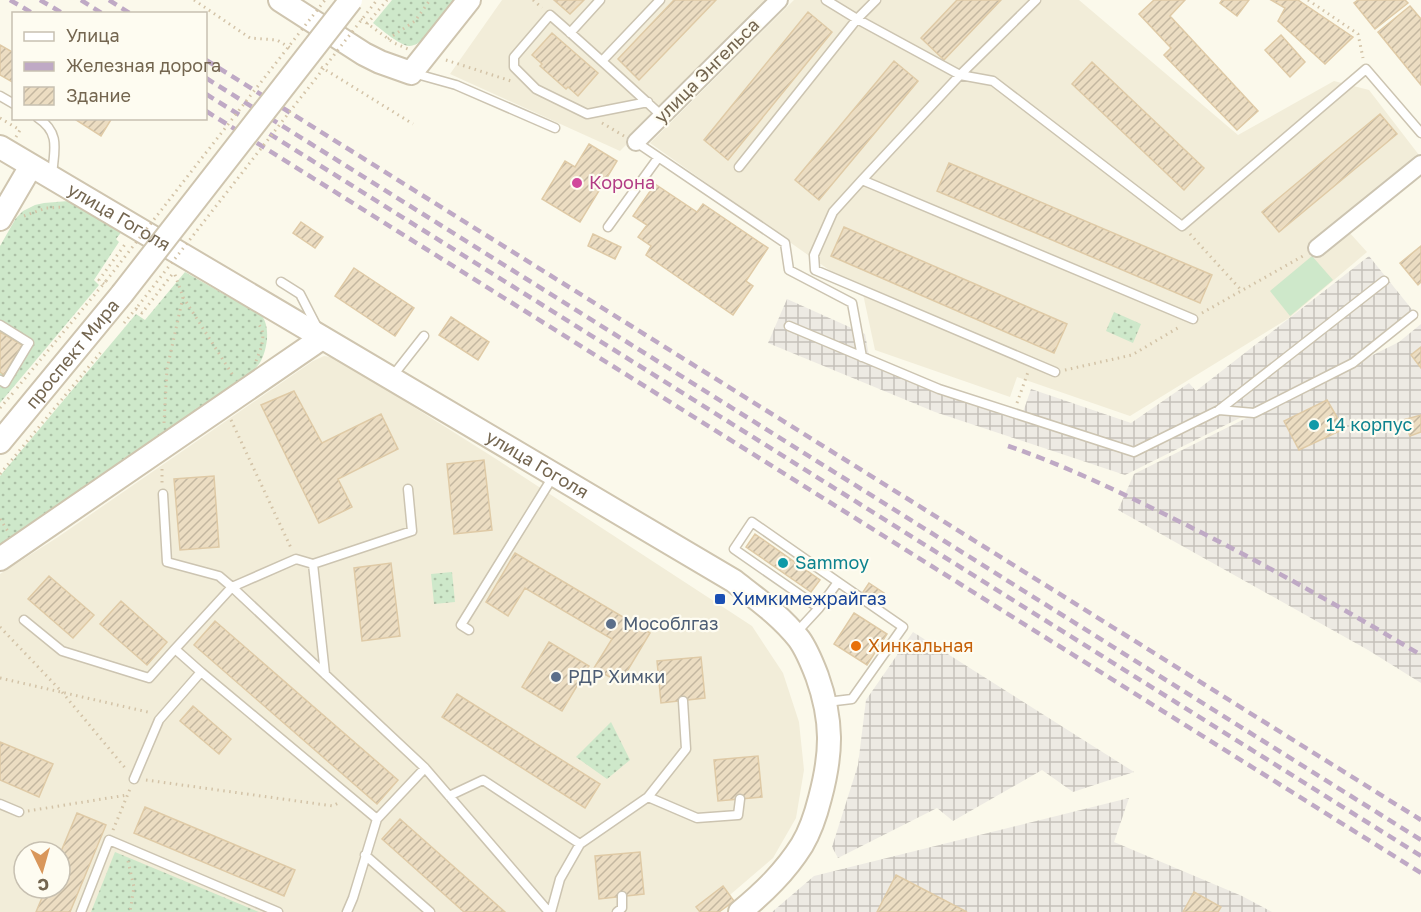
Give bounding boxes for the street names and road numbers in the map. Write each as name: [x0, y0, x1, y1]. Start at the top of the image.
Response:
street label: улица Энгельса: [649, 13, 763, 127]
street label: улица Гоголя: [64, 177, 175, 255]
street label: проспект Мира: [20, 294, 123, 413]
street label: улица Гоголя: [482, 425, 593, 503]

